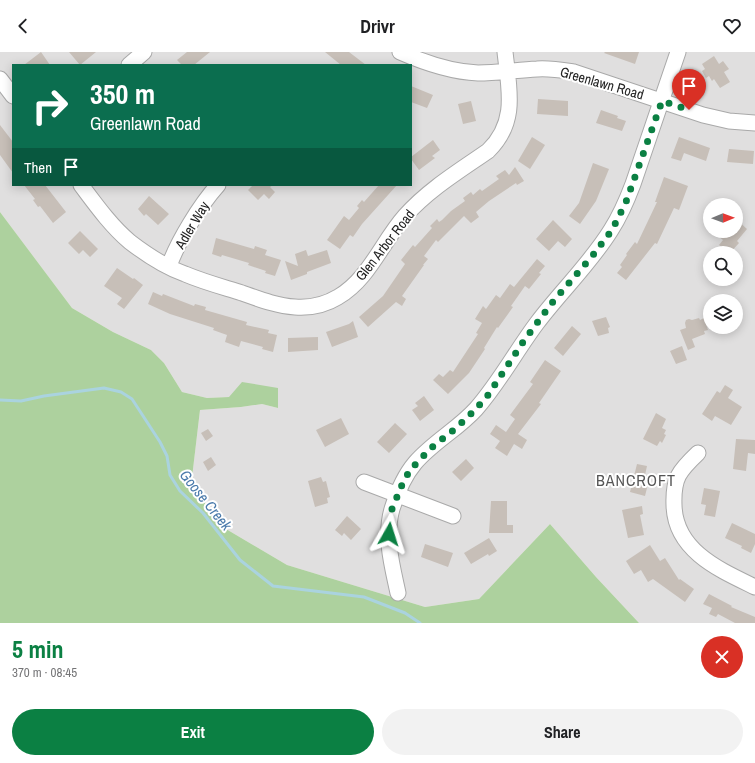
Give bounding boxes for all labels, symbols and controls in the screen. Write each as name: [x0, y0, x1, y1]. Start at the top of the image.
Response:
text: Drivr: [360, 14, 395, 39]
icon: back: [12, 15, 34, 37]
icon: heart: [721, 15, 743, 37]
street label: Greenlawn Road: [558, 62, 646, 104]
pin: [672, 69, 706, 110]
text: 350 m: [90, 75, 155, 113]
icon: arrive: [678, 75, 700, 97]
icon: right: [24, 80, 76, 132]
text: Greenlawn Road: [90, 111, 201, 136]
icon: arrive: [60, 156, 82, 178]
text: Then: [24, 157, 52, 178]
street label: Adler Way: [170, 198, 213, 253]
north arrow: [703, 198, 743, 238]
map controls: [703, 198, 743, 334]
street label: Glen Arbor Road: [352, 206, 418, 284]
button: search: [703, 246, 743, 286]
button: layers: [703, 294, 743, 334]
water label: Goose Creek: [175, 465, 237, 535]
district label: BANCROFT: [596, 469, 676, 491]
position arrow: [368, 513, 410, 555]
text: 5 min: [12, 633, 63, 665]
button: close: [701, 636, 743, 678]
text: 370 m · 08:45: [12, 664, 77, 681]
button: Exit: [12, 709, 374, 755]
button: Share: [382, 709, 743, 755]

